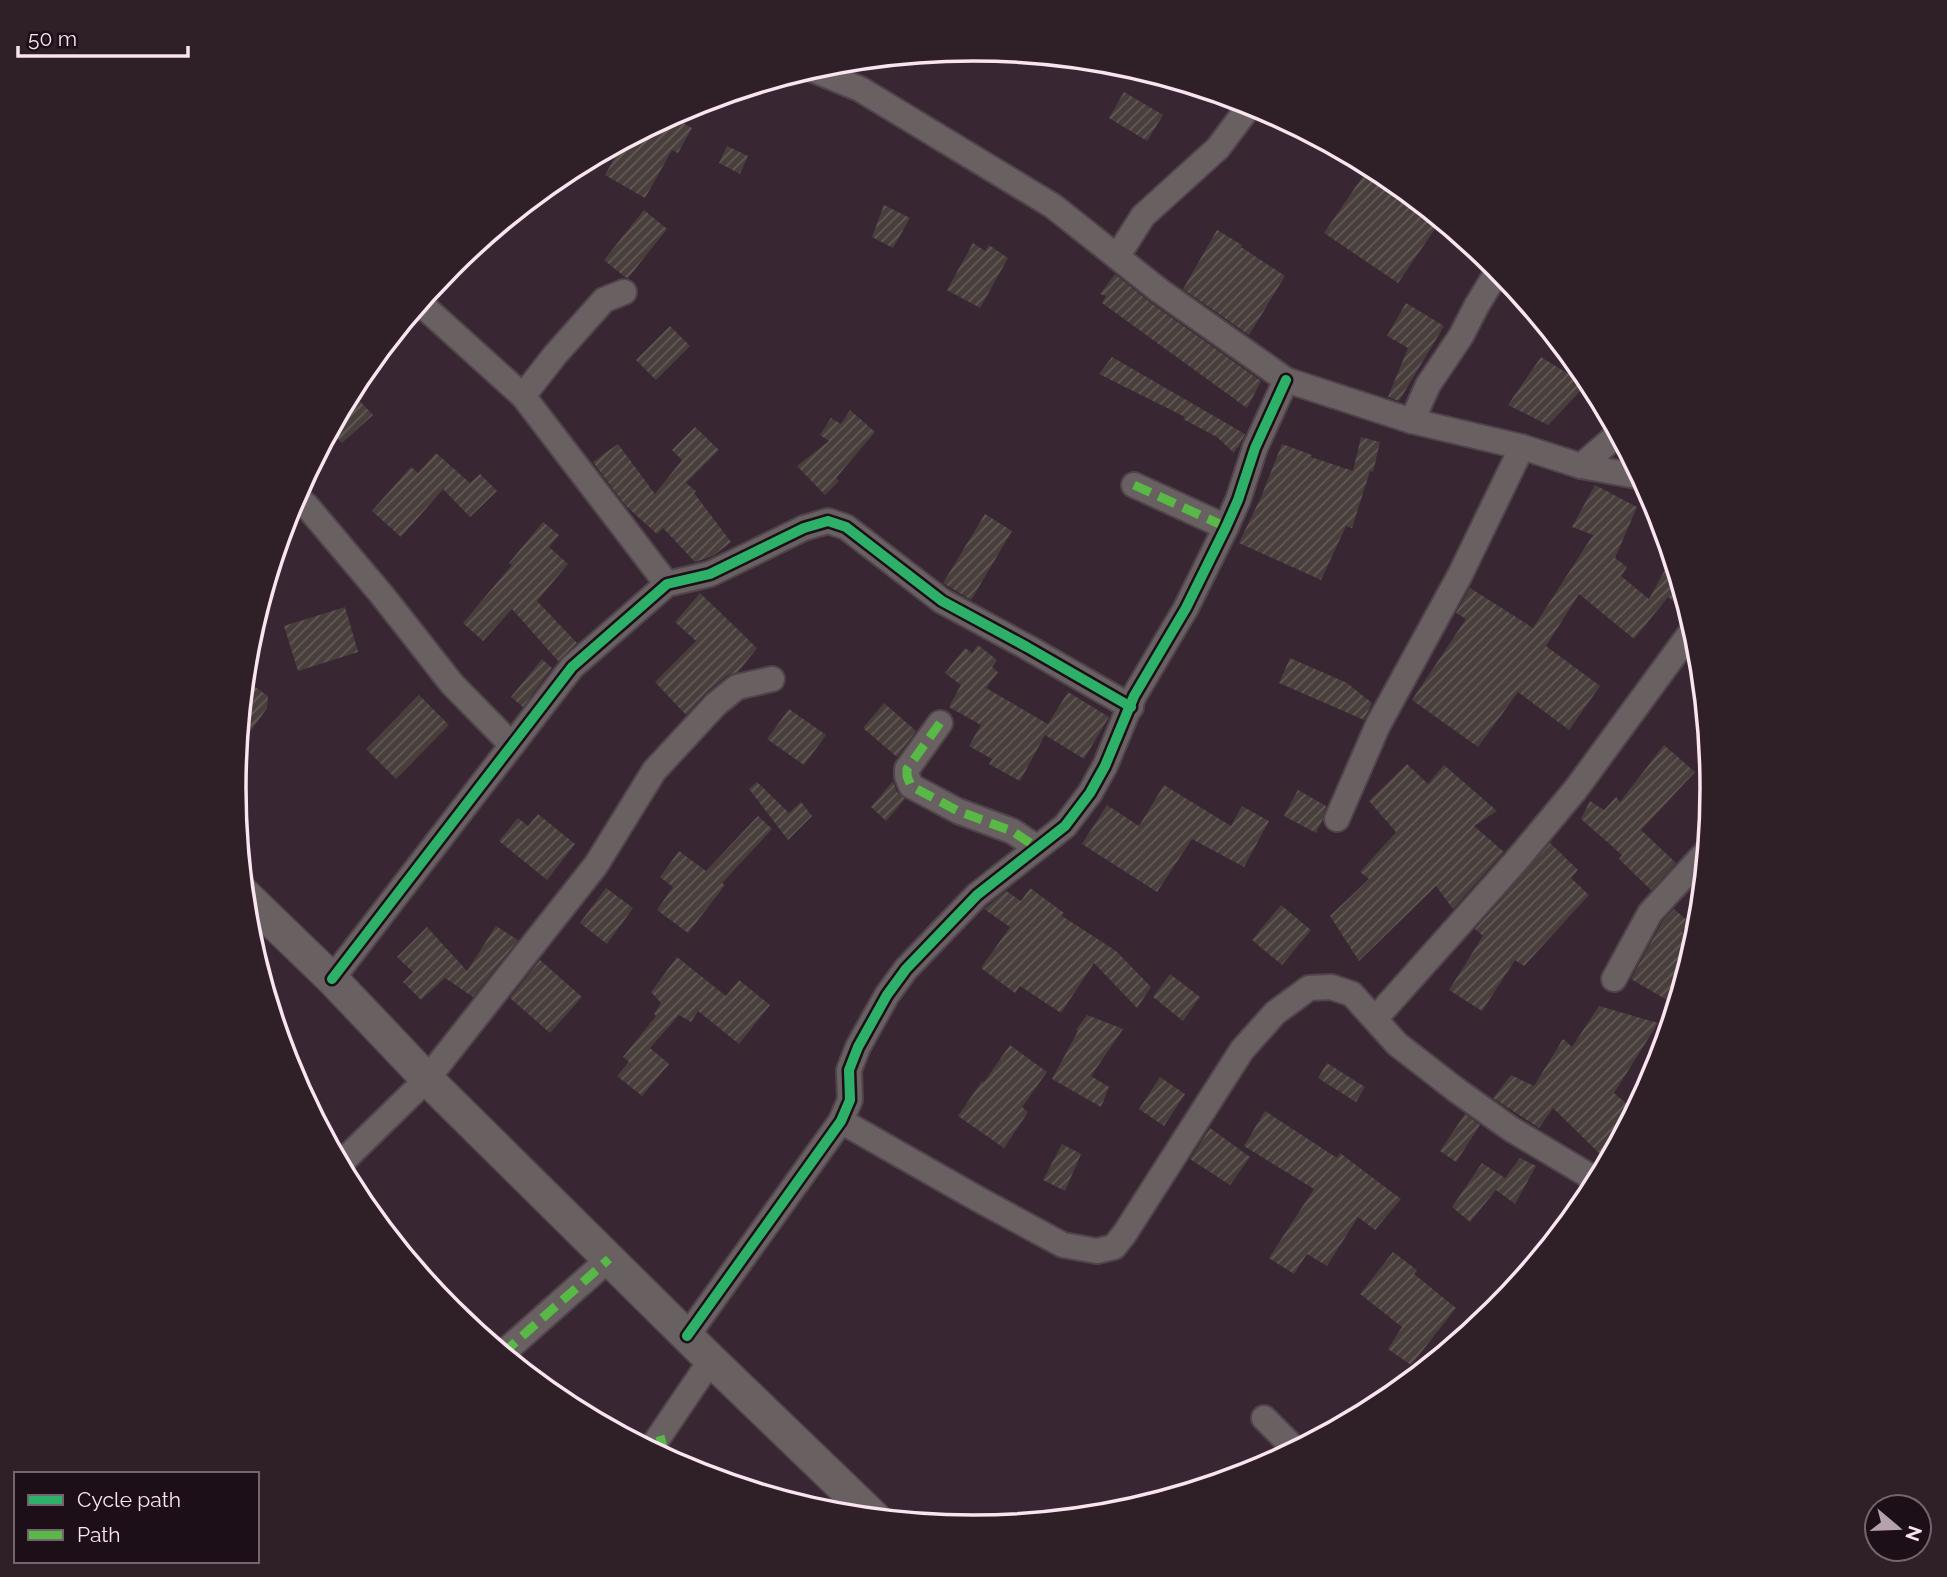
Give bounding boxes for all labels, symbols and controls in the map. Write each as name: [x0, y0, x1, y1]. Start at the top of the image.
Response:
scale bar: [18, 14, 187, 58]
text: 50 m: [28, 26, 77, 51]
legend: [14, 1472, 259, 1563]
text: Cycle path: [77, 1487, 181, 1512]
north arrow: [1863, 1493, 1933, 1563]
text: Path: [77, 1522, 121, 1547]
text: N: [1901, 1523, 1927, 1544]

